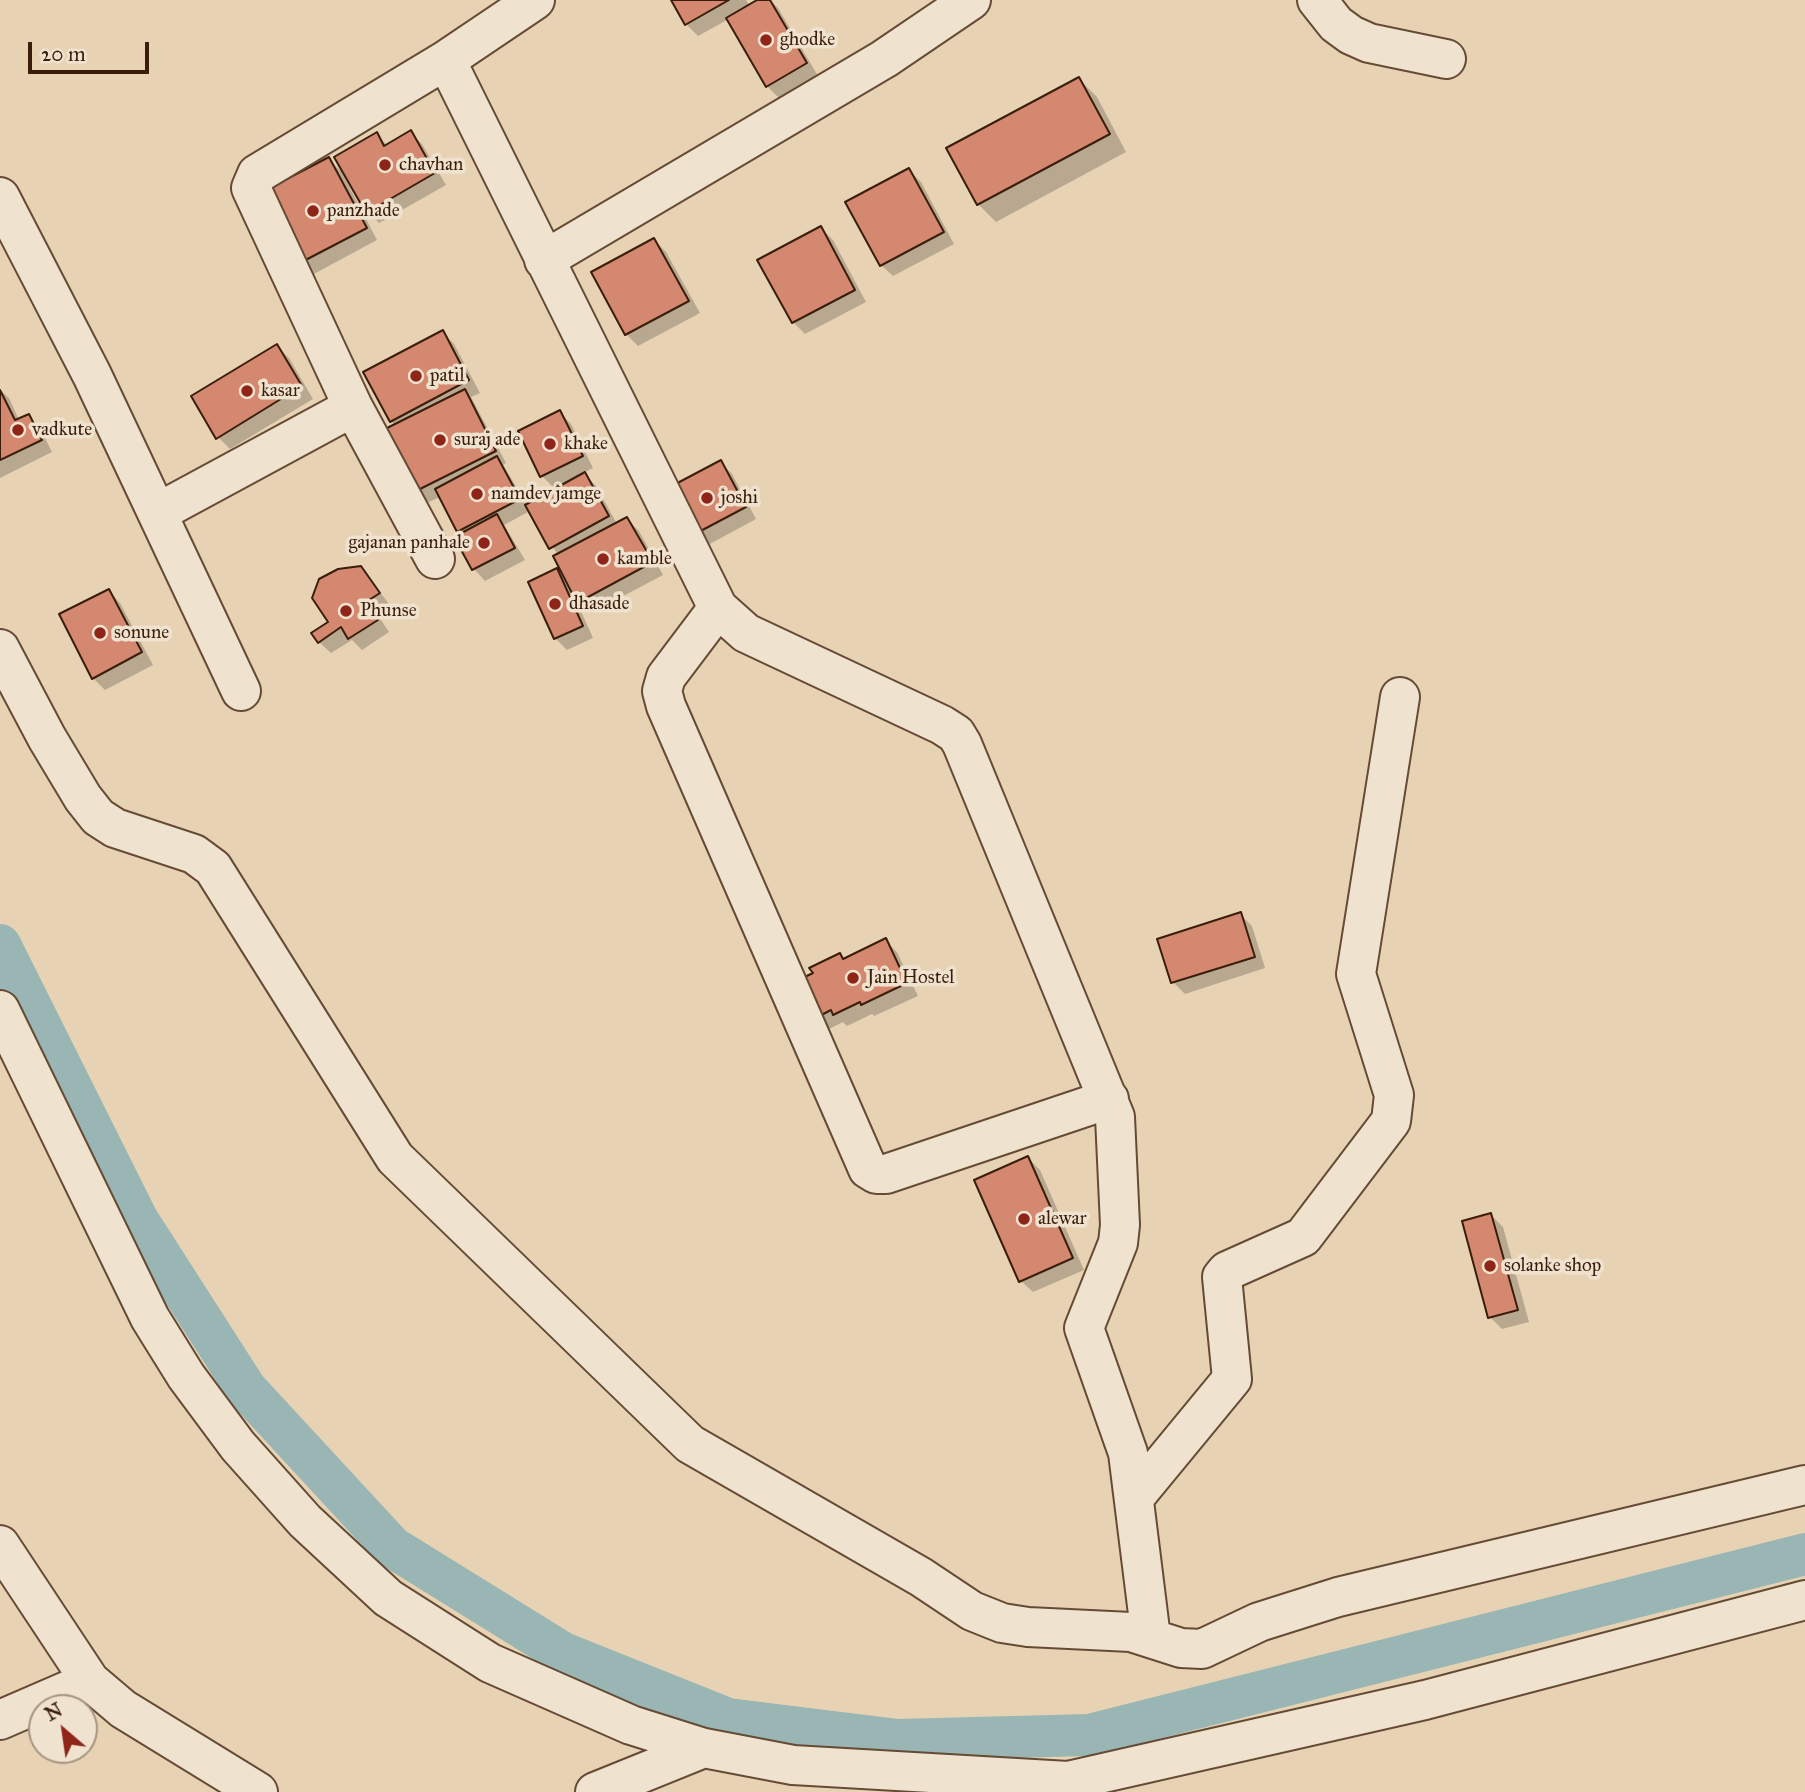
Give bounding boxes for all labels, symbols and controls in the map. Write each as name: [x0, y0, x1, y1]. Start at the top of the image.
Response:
scale bar: [32, 28, 152, 72]
place label: ghodke: [780, 29, 835, 51]
marker: ghodke: [758, 32, 774, 48]
text: 20 m: [41, 41, 86, 67]
place label: chavhan: [399, 154, 463, 176]
marker: chavhan: [377, 157, 393, 173]
place label: panzhade: [327, 200, 400, 222]
marker: panzhade: [305, 203, 321, 219]
place label: patil: [430, 365, 465, 387]
marker: patil: [408, 368, 424, 384]
place label: kasar: [261, 380, 300, 402]
marker: kasar: [239, 383, 255, 399]
place label: vadkute: [32, 419, 92, 441]
marker: vadkute: [10, 422, 26, 438]
place label: suraj ade: [454, 429, 520, 451]
marker: suraj ade: [432, 432, 448, 448]
place label: khake: [564, 433, 608, 455]
marker: khake: [542, 436, 558, 452]
place label: namdev jamge: [491, 483, 601, 505]
marker: namdev jamge: [469, 486, 485, 502]
place label: joshi: [721, 487, 758, 509]
marker: joshi: [699, 490, 715, 506]
place label: gajanan panhale: [348, 532, 470, 554]
marker: gajanan panhale: [476, 535, 492, 551]
place label: kamble: [617, 548, 672, 570]
marker: kamble: [595, 551, 611, 567]
place label: dhasade: [569, 593, 630, 615]
marker: dhasade: [547, 596, 563, 612]
place label: Phunse: [360, 600, 417, 622]
marker: Phunse: [338, 603, 354, 619]
place label: sonune: [114, 622, 169, 644]
marker: sonune: [92, 625, 108, 641]
place label: Jain Hostel: [867, 967, 954, 989]
marker: Jain Hostel: [845, 970, 861, 986]
place label: alewar: [1038, 1208, 1087, 1230]
marker: alewar: [1016, 1211, 1032, 1227]
place label: solanke shop: [1504, 1255, 1601, 1277]
marker: solanke shop: [1482, 1258, 1498, 1274]
north arrow: [28, 1694, 98, 1764]
text: N: [41, 1698, 66, 1726]

